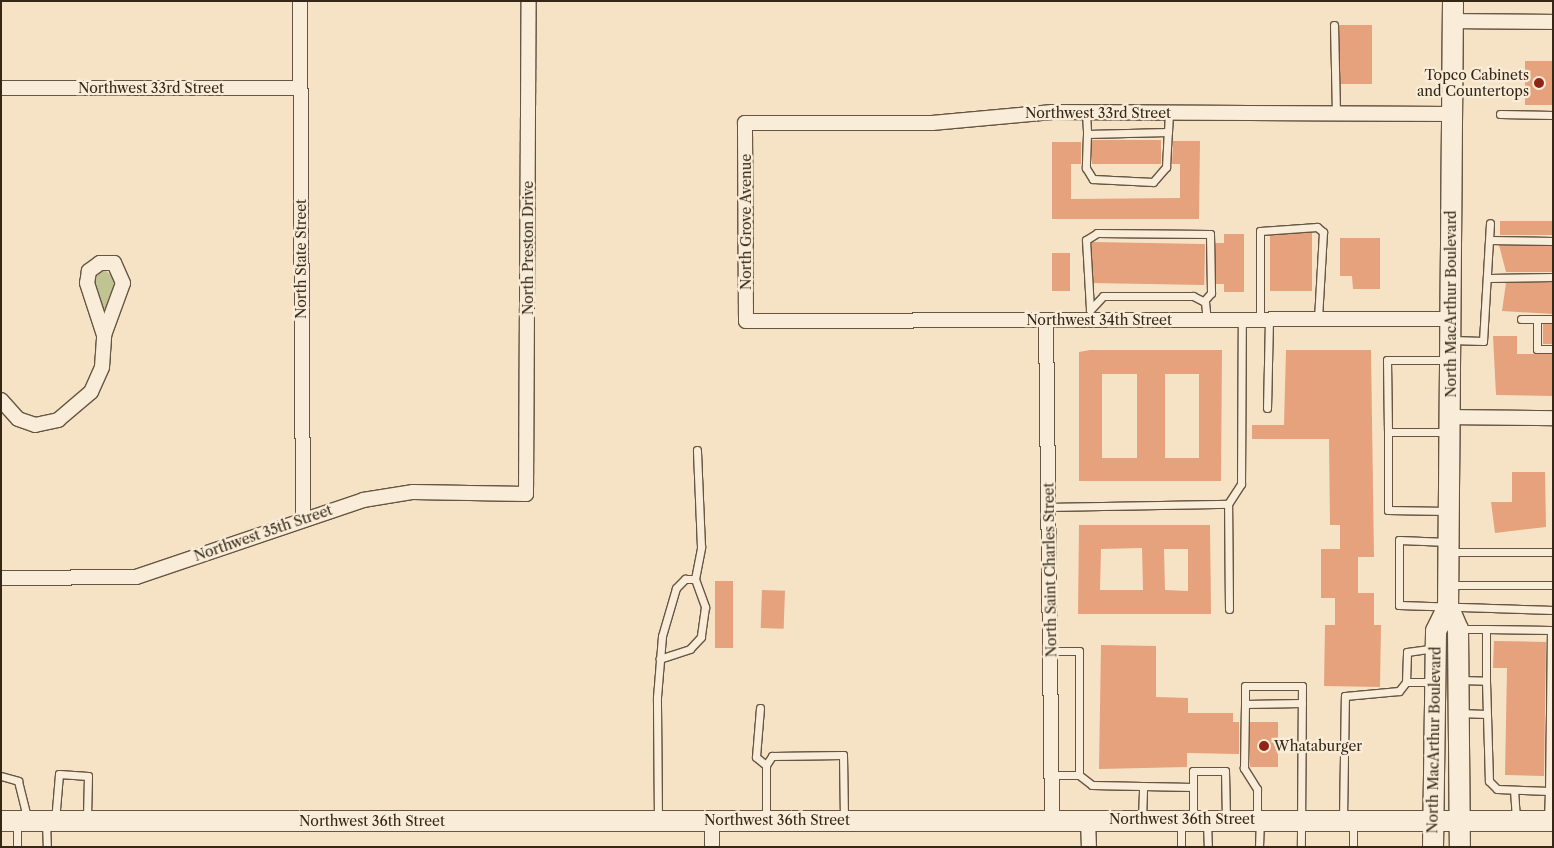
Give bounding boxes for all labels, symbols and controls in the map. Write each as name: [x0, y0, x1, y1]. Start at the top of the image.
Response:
place label: Topco Cabinets and Countertops: [1417, 67, 1529, 100]
marker: Topco Cabinets and Countertops: [1533, 77, 1545, 89]
street label: Northwest 33rd Street: [78, 80, 224, 96]
street label: Northwest 33rd Street: [1025, 105, 1171, 121]
street label: North Grove Avenue: [738, 154, 754, 290]
street label: North Preston Drive: [520, 181, 536, 315]
street label: North State Street: [293, 199, 309, 319]
street label: North MacArthur Boulevard: [1443, 210, 1459, 398]
street label: Northwest 34th Street: [1026, 312, 1172, 328]
street label: North Saint Charles Street: [1040, 482, 1060, 658]
street label: Northwest 35th Street: [192, 501, 334, 565]
street label: North MacArthur Boulevard: [1424, 646, 1444, 834]
place label: Whataburger: [1274, 738, 1362, 754]
marker: Whataburger: [1258, 740, 1270, 752]
street label: Northwest 36th Street: [1109, 811, 1255, 827]
street label: Northwest 36th Street: [704, 812, 850, 828]
street label: Northwest 36th Street: [299, 813, 445, 829]

